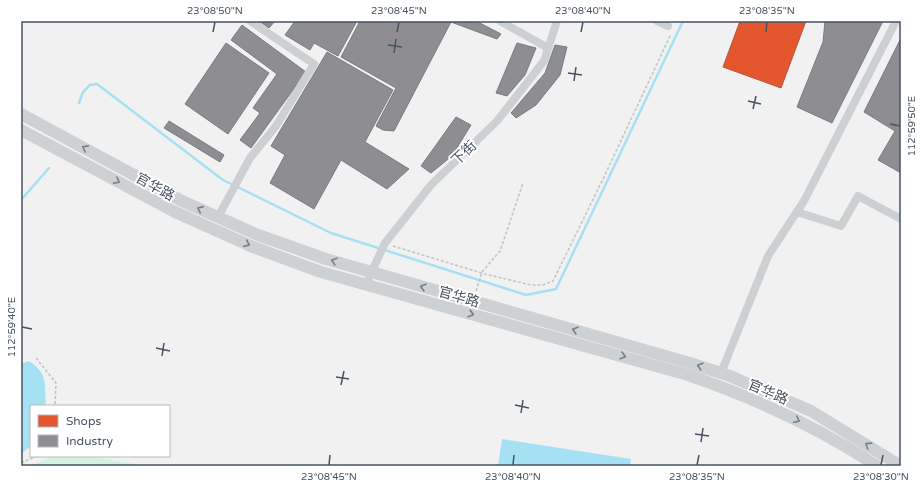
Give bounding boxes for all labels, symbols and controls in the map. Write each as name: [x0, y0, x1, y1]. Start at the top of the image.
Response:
text: 23°08'50"N: [187, 5, 243, 17]
text: 23°08'45"N: [371, 5, 427, 17]
text: 23°08'40"N: [555, 5, 611, 17]
text: 23°08'35"N: [739, 5, 795, 17]
text: 112°59'50"E: [906, 96, 918, 156]
street label: 下街: [448, 137, 480, 169]
one-way arrow: [82, 145, 89, 152]
street label: 官华路: [133, 169, 177, 205]
one-way arrow: [113, 177, 120, 184]
one-way arrow: [196, 206, 204, 214]
one-way arrow: [242, 239, 250, 247]
one-way arrow: [330, 257, 337, 266]
one-way arrow: [420, 283, 427, 292]
street label: 官华路: [436, 283, 482, 311]
text: 112°59'40"E: [6, 297, 18, 357]
one-way arrow: [467, 309, 474, 318]
one-way arrow: [572, 326, 579, 335]
one-way arrow: [620, 352, 626, 360]
one-way arrow: [697, 363, 704, 371]
street label: 官华路: [745, 376, 791, 408]
legend: [30, 405, 170, 457]
text: Shops: [66, 414, 101, 428]
one-way arrow: [793, 415, 801, 423]
text: Industry: [66, 434, 113, 448]
one-way arrow: [865, 442, 872, 450]
text: 23°08'45"N: [301, 471, 357, 483]
text: 23°08'40"N: [485, 471, 541, 483]
text: 23°08'35"N: [669, 471, 725, 483]
text: 23°08'30"N: [853, 471, 909, 483]

